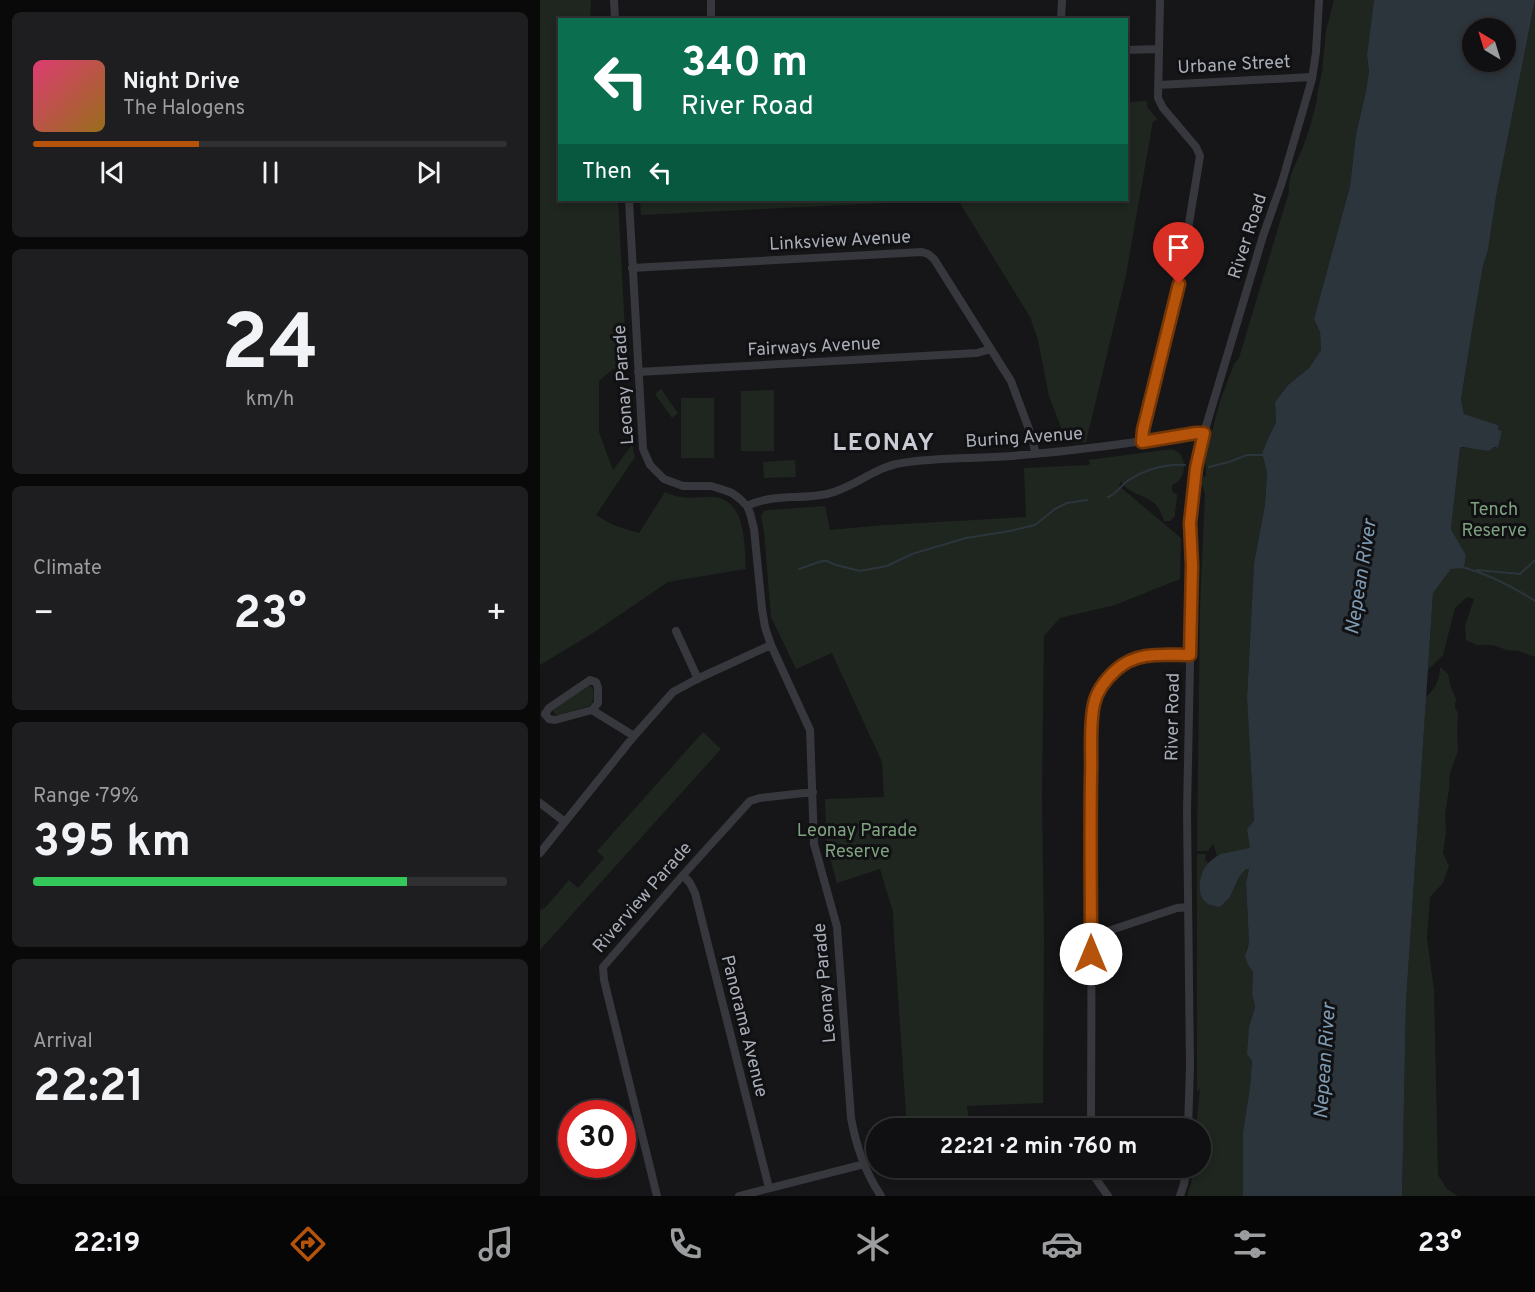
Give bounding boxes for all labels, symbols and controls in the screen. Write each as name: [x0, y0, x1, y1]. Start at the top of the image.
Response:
north arrow: [1462, 18, 1516, 72]
map controls: [1462, 18, 1516, 72]
text: 340 m: [681, 38, 808, 91]
icon: left: [582, 42, 660, 120]
street label: Urbane Street: [1177, 51, 1291, 80]
text: Night Drive: [123, 69, 240, 96]
text: River Road: [681, 90, 814, 124]
text: The Halogens: [123, 96, 245, 122]
icon: previous: [96, 156, 129, 189]
icon: pause: [254, 156, 287, 189]
icon: next: [412, 156, 445, 189]
icon: left: [644, 156, 677, 189]
text: Then: [582, 159, 632, 186]
street label: River Road: [1224, 191, 1273, 282]
pin: [1153, 222, 1204, 284]
street label: Linksview Avenue: [769, 226, 912, 257]
icon: arrive: [1162, 231, 1195, 264]
text: 24: [221, 298, 319, 397]
street label: Leonay Parade: [609, 324, 640, 446]
street label: Fairways Avenue: [747, 333, 881, 362]
text: km/h: [246, 387, 294, 413]
street label: Buring Avenue: [965, 423, 1084, 454]
district label: LEONAY: [833, 429, 935, 459]
park label: Tench Reserve: [1461, 499, 1527, 543]
water label: Nepean River: [1340, 516, 1384, 637]
text: Climate: [33, 556, 102, 582]
text: 23°: [233, 587, 307, 644]
text: −: [33, 594, 54, 636]
text: +: [486, 594, 507, 636]
street label: River Road: [1161, 673, 1186, 761]
text: Range · 79%: [33, 784, 139, 810]
text: 395 km: [33, 815, 191, 872]
park label: Leonay Parade Reserve: [797, 820, 917, 864]
street label: Riverview Parade: [589, 838, 698, 958]
street label: Leonay Parade: [809, 922, 842, 1044]
position arrow: [1059, 922, 1123, 986]
street label: Panorama Avenue: [715, 953, 772, 1100]
water label: Nepean River: [1309, 1001, 1343, 1120]
text: Arrival: [33, 1029, 93, 1055]
text: 22:21: [33, 1060, 145, 1117]
speed limit sign: 30: [558, 1100, 636, 1178]
text: 22:21 · 2 min · 760 m: [940, 1134, 1137, 1161]
icon: directions: [287, 1223, 329, 1265]
icon: music: [475, 1223, 517, 1265]
icon: phone: [664, 1223, 706, 1265]
icon: climate: [852, 1223, 894, 1265]
icon: car: [1041, 1223, 1083, 1265]
icon: filters: [1229, 1223, 1271, 1265]
text: 22:19: [73, 1227, 140, 1261]
text: 23°: [1418, 1227, 1462, 1261]

